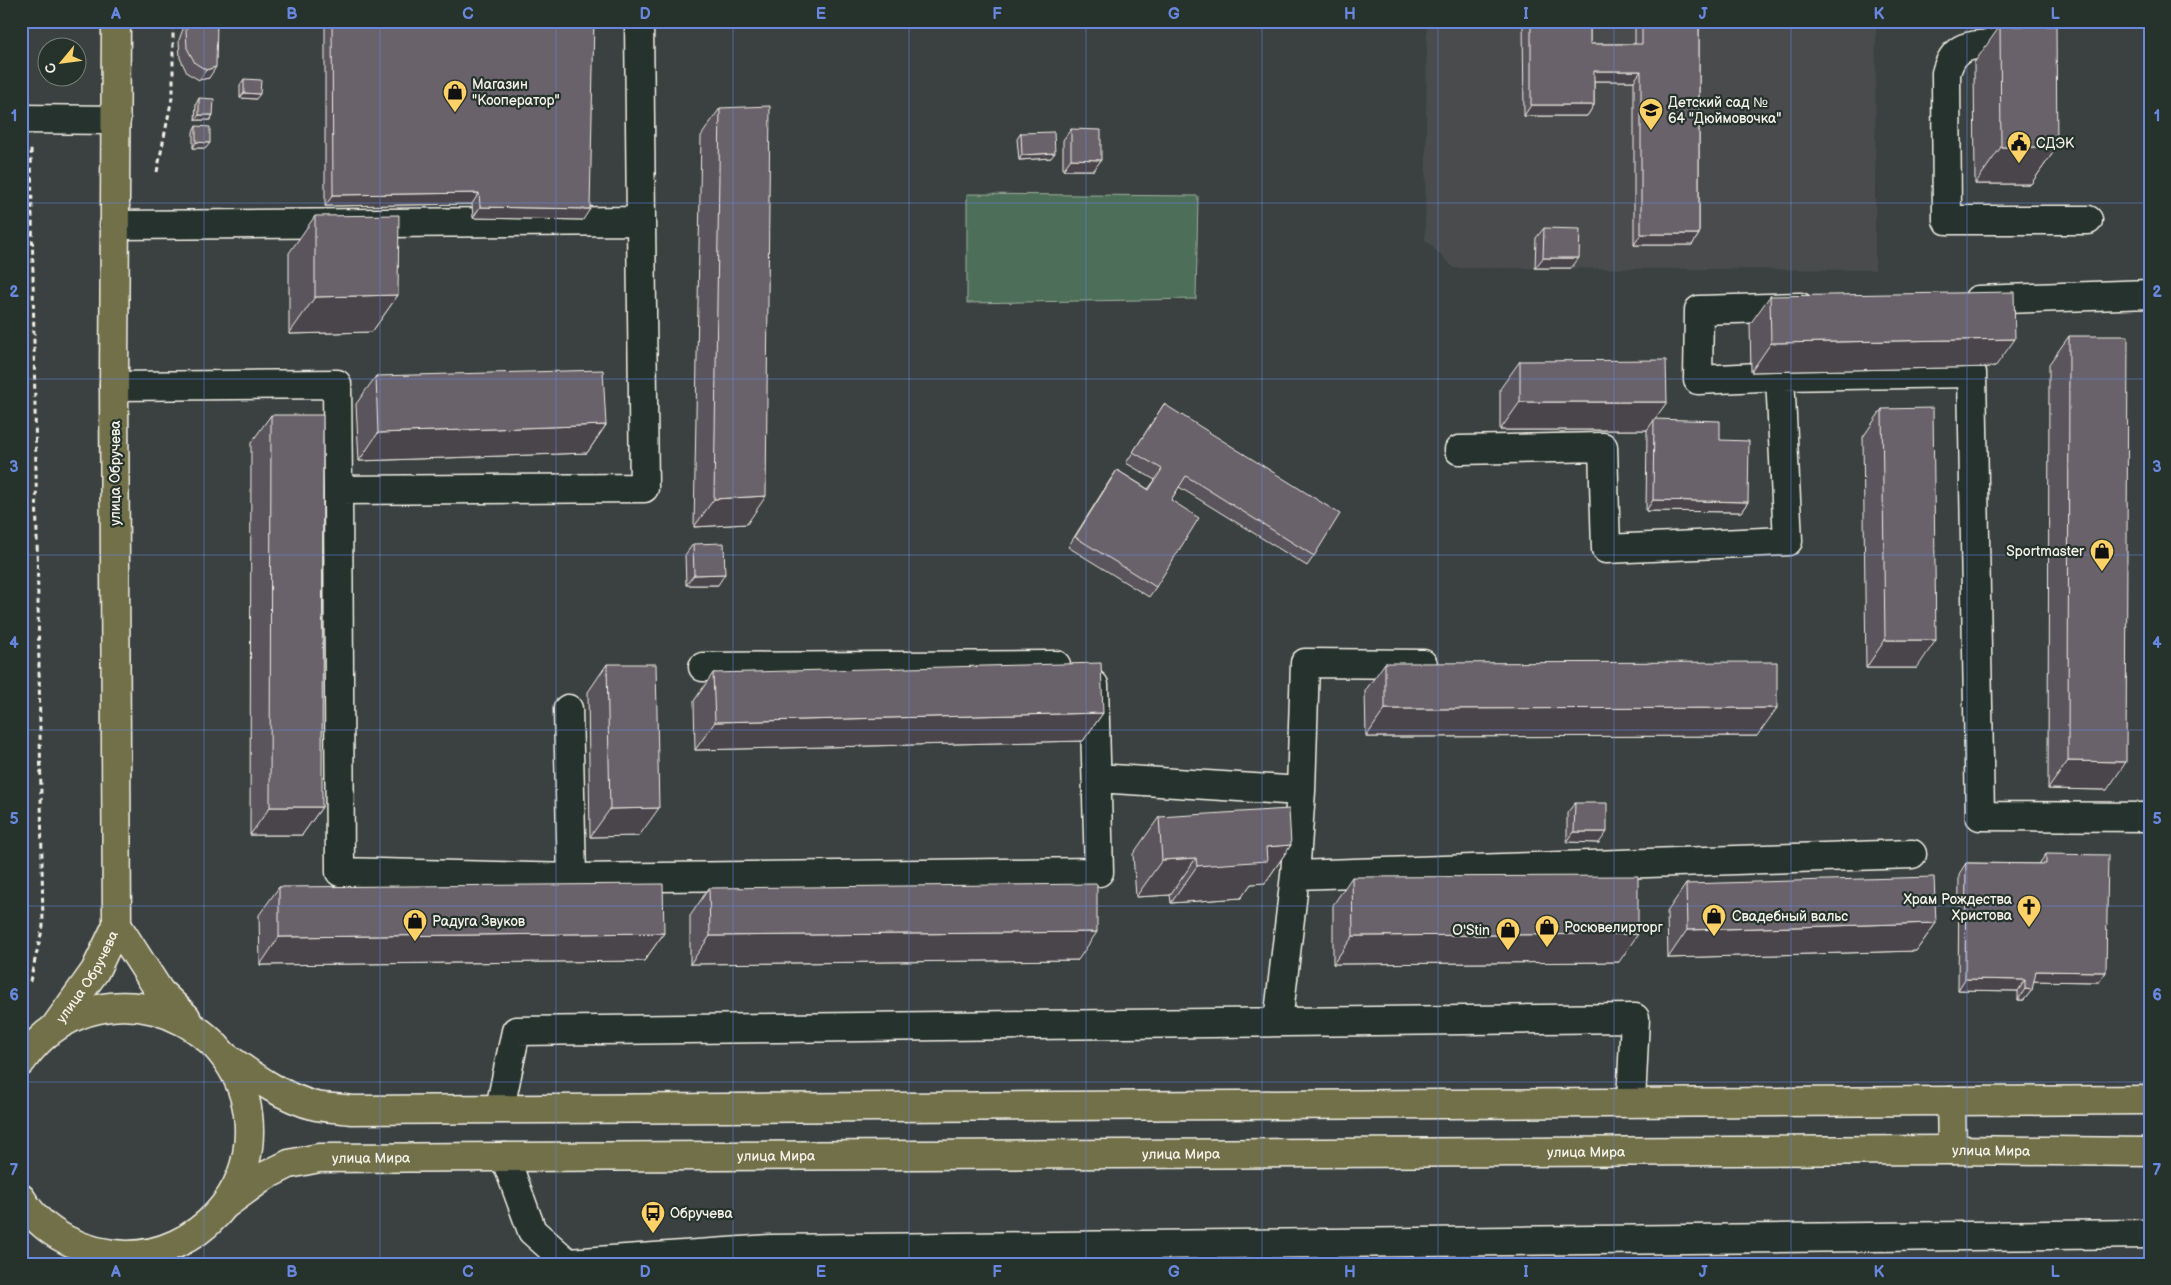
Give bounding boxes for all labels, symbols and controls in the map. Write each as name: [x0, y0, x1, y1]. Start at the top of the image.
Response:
text: A: [110, 5, 121, 24]
text: B: [286, 5, 298, 24]
text: C: [462, 5, 474, 24]
text: D: [639, 5, 651, 24]
text: E: [816, 5, 826, 24]
text: F: [992, 5, 1002, 24]
text: G: [1168, 5, 1180, 24]
text: H: [1344, 5, 1356, 24]
text: I: [1523, 5, 1529, 24]
text: J: [1699, 5, 1708, 24]
text: K: [1874, 5, 1885, 24]
text: L: [2050, 5, 2060, 24]
north arrow: [38, 38, 88, 88]
text: С: [41, 59, 61, 76]
place label: Магазин "Кооператор": [472, 76, 560, 109]
shop icon: Магазин "Кооператор": [442, 79, 468, 113]
place label: Детский сад № 64 "Дюймовочка": [1668, 94, 1782, 127]
school or university icon: Детский сад № 64 "Дюймовочка": [1638, 97, 1664, 131]
text: 1: [11, 107, 17, 126]
text: 1: [2154, 107, 2160, 126]
public building icon: СДЭК: [2006, 130, 2032, 164]
place label: СДЭК: [2036, 135, 2075, 152]
text: 2: [9, 283, 19, 302]
text: 2: [2152, 283, 2162, 302]
street label: улица Обручева: [107, 420, 124, 526]
text: 3: [9, 458, 19, 477]
text: 3: [2152, 458, 2162, 477]
shop icon: Sportmaster: [2089, 538, 2115, 572]
place label: Sportmaster: [2006, 543, 2085, 560]
text: 4: [9, 634, 19, 653]
text: 4: [2152, 634, 2162, 653]
text: 5: [9, 810, 19, 829]
text: 5: [2152, 810, 2162, 829]
place label: Храм Рождества Христова: [1903, 891, 2013, 924]
church icon: Храм Рождества Христова: [2016, 894, 2042, 928]
shop icon: Свадебный вальс: [1701, 903, 1727, 937]
shop icon: Радуга Звуков: [402, 908, 428, 942]
place label: Свадебный вальс: [1732, 908, 1848, 925]
place label: Радуга Звуков: [432, 913, 526, 930]
shop icon: Росювелирторг: [1534, 914, 1560, 948]
shop icon: O'Stin: [1495, 917, 1521, 951]
place label: Росювелирторг: [1564, 919, 1663, 936]
place label: O'Stin: [1452, 922, 1490, 939]
street label: улица Обручева: [53, 927, 122, 1026]
text: 6: [9, 986, 19, 1005]
text: 6: [2152, 986, 2162, 1005]
street label: улица Мира: [1952, 1142, 2031, 1160]
street label: улица Мира: [1547, 1144, 1626, 1161]
street label: улица Мира: [1142, 1146, 1221, 1163]
street label: улица Мира: [737, 1147, 816, 1165]
street label: улица Мира: [332, 1150, 411, 1167]
text: 7: [10, 1161, 19, 1180]
text: 7: [2153, 1161, 2162, 1180]
bus stop icon: Обручева: [640, 1200, 666, 1234]
place label: Обручева: [670, 1205, 733, 1222]
text: A: [110, 1263, 121, 1282]
text: B: [286, 1263, 298, 1282]
text: C: [462, 1263, 474, 1282]
text: D: [639, 1263, 651, 1282]
text: E: [816, 1263, 826, 1282]
text: F: [992, 1263, 1002, 1282]
text: G: [1168, 1263, 1180, 1282]
text: H: [1344, 1263, 1356, 1282]
text: I: [1523, 1263, 1529, 1282]
text: J: [1699, 1263, 1708, 1282]
text: K: [1874, 1263, 1885, 1282]
text: L: [2050, 1263, 2060, 1282]

